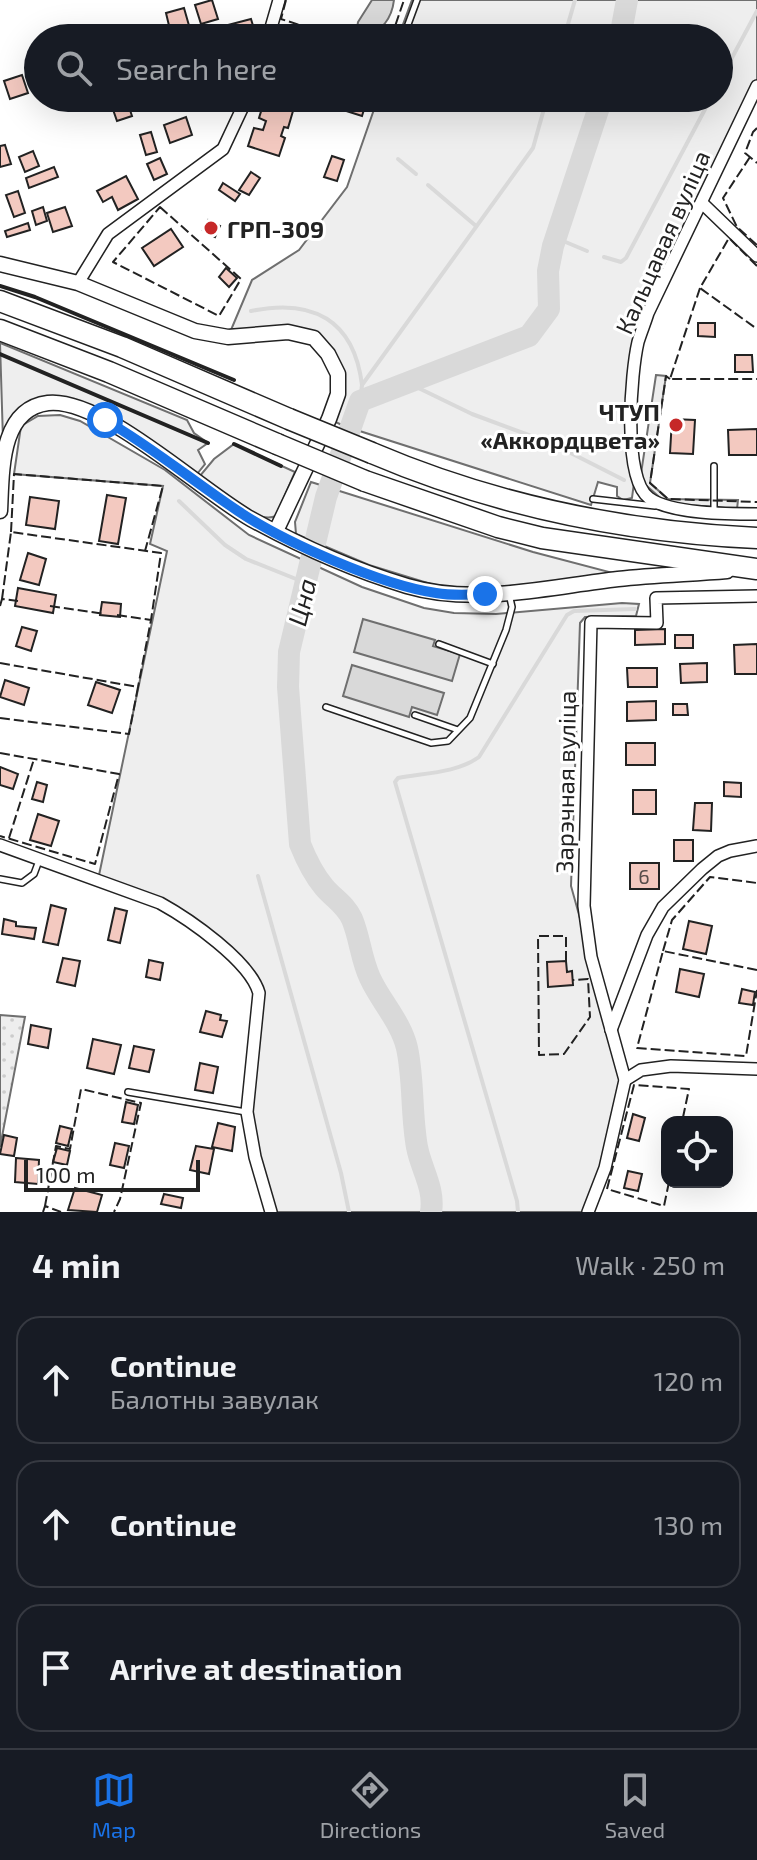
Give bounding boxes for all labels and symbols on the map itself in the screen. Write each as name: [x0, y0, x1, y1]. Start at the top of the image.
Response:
street label: Кальцавая вуліца: [608, 146, 716, 339]
place label: ГРП-309: [227, 214, 324, 243]
marker: ГРП-309: [202, 219, 220, 237]
place label: ЧТУП «Аккордцвета»: [480, 397, 660, 454]
route start: [87, 402, 123, 438]
marker: ЧТУП «Аккордцвета»: [667, 416, 685, 434]
water label: Цна: [280, 575, 322, 629]
route end: [467, 576, 503, 612]
street label: Зарэчная вуліца: [549, 690, 582, 874]
house number: 6: [638, 864, 650, 888]
scale bar: [24, 1156, 200, 1192]

